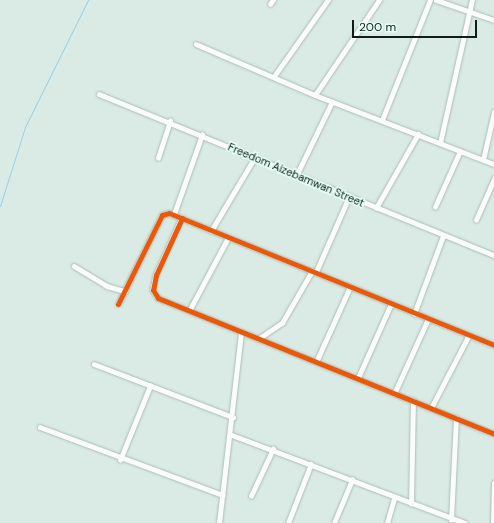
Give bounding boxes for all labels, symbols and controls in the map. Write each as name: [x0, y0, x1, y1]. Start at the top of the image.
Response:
scale bar: [354, 12, 479, 38]
text: 200 m: [359, 19, 396, 35]
street label: Freedom Aizebamwan Street: [226, 140, 366, 210]

